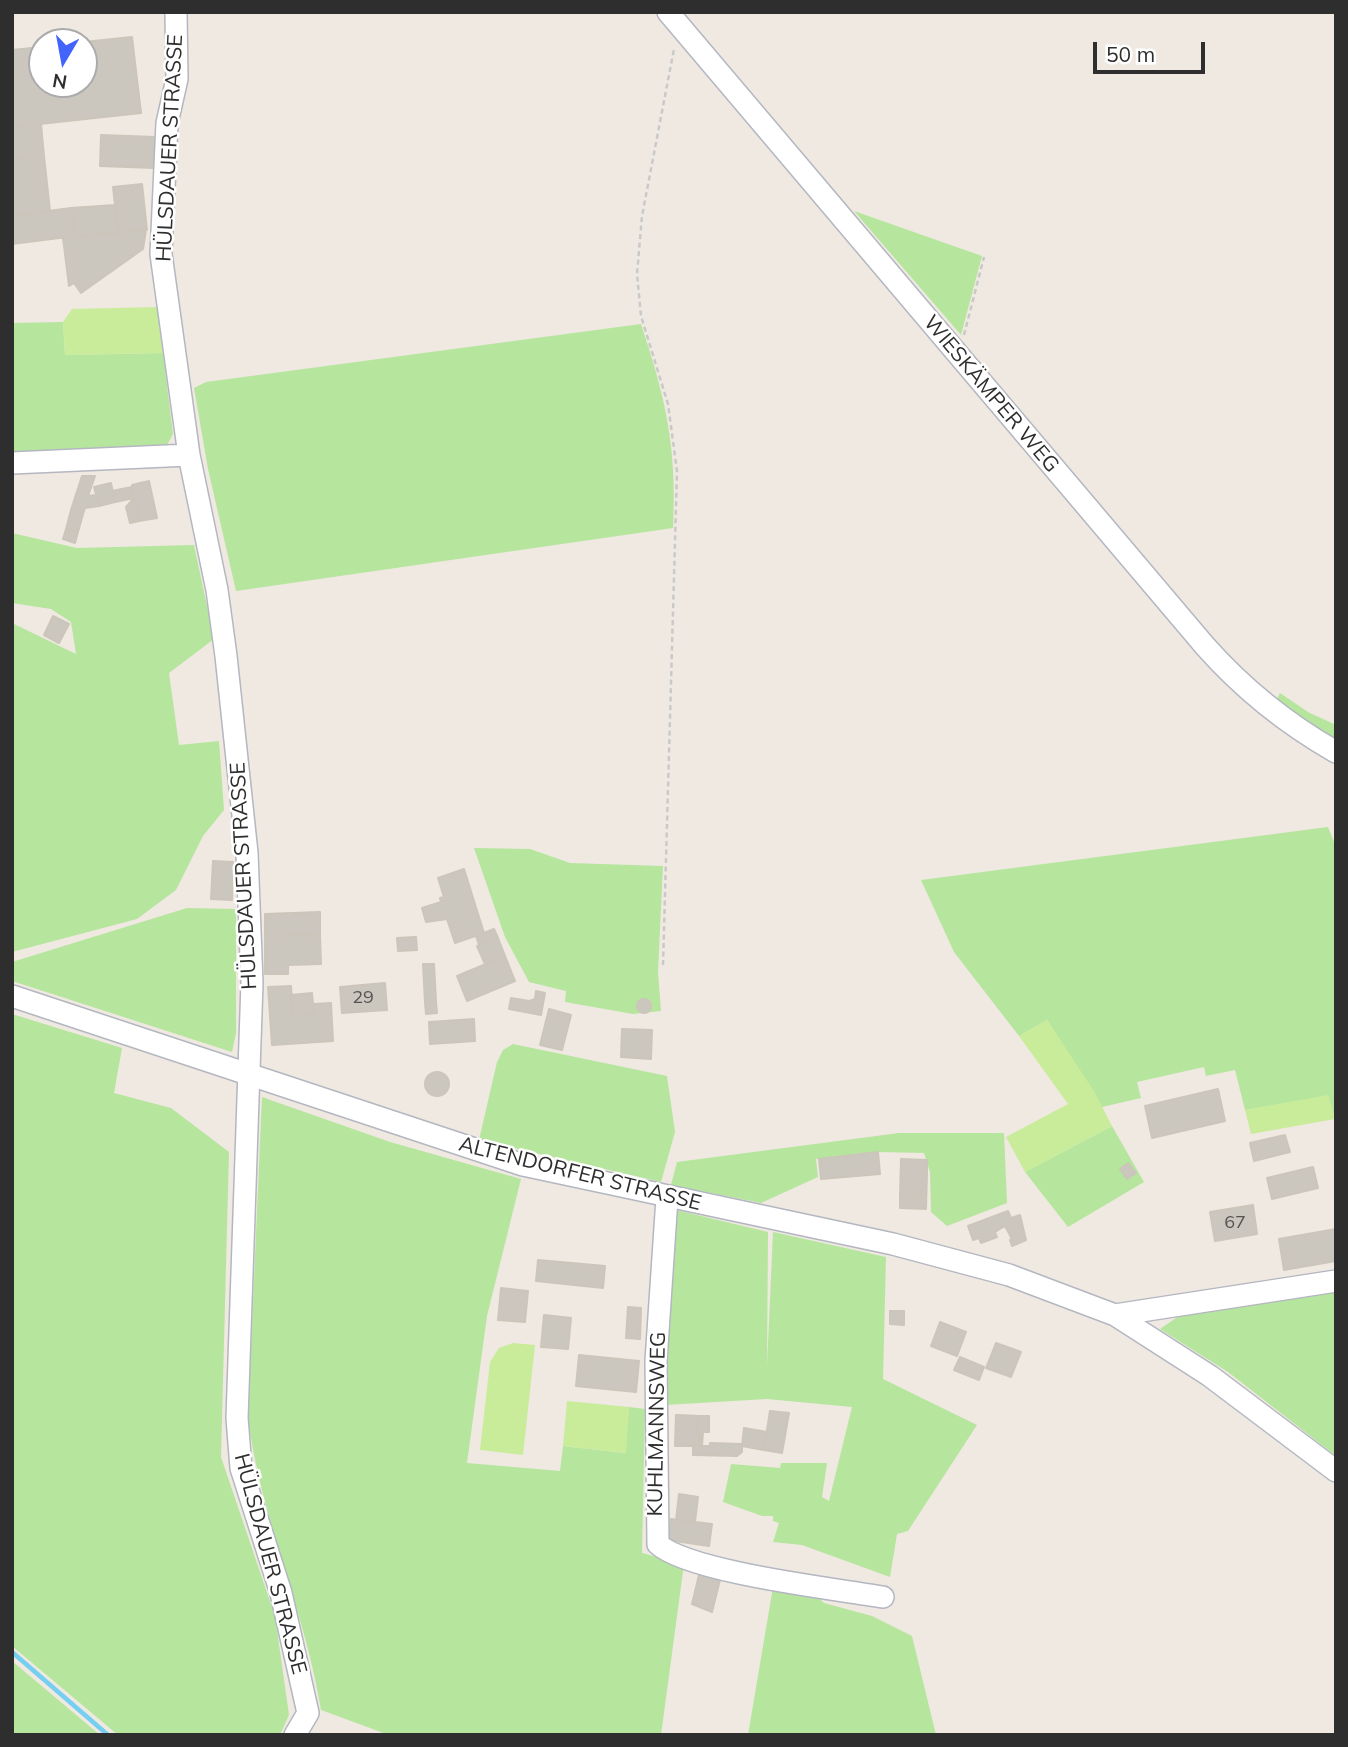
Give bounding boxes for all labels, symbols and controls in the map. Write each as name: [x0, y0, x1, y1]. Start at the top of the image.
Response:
north arrow: [28, 28, 98, 98]
scale bar: [1096, 28, 1208, 72]
street label: HÜLSDAUER STRASSE: [151, 34, 189, 262]
text: 50 m: [1106, 41, 1155, 67]
text: N: [51, 69, 69, 95]
street label: WIESKÄMPER WEG: [918, 310, 1064, 478]
street label: HÜLSDAUER STRASSE: [225, 762, 263, 990]
house number: 29: [352, 987, 374, 1009]
street label: ALTENDORFER STRASSE: [456, 1132, 704, 1216]
house number: 67: [1224, 1212, 1246, 1234]
street label: KUHLMANNSWEG: [643, 1331, 671, 1517]
street label: HÜLSDAUER STRASSE: [228, 1451, 312, 1677]

